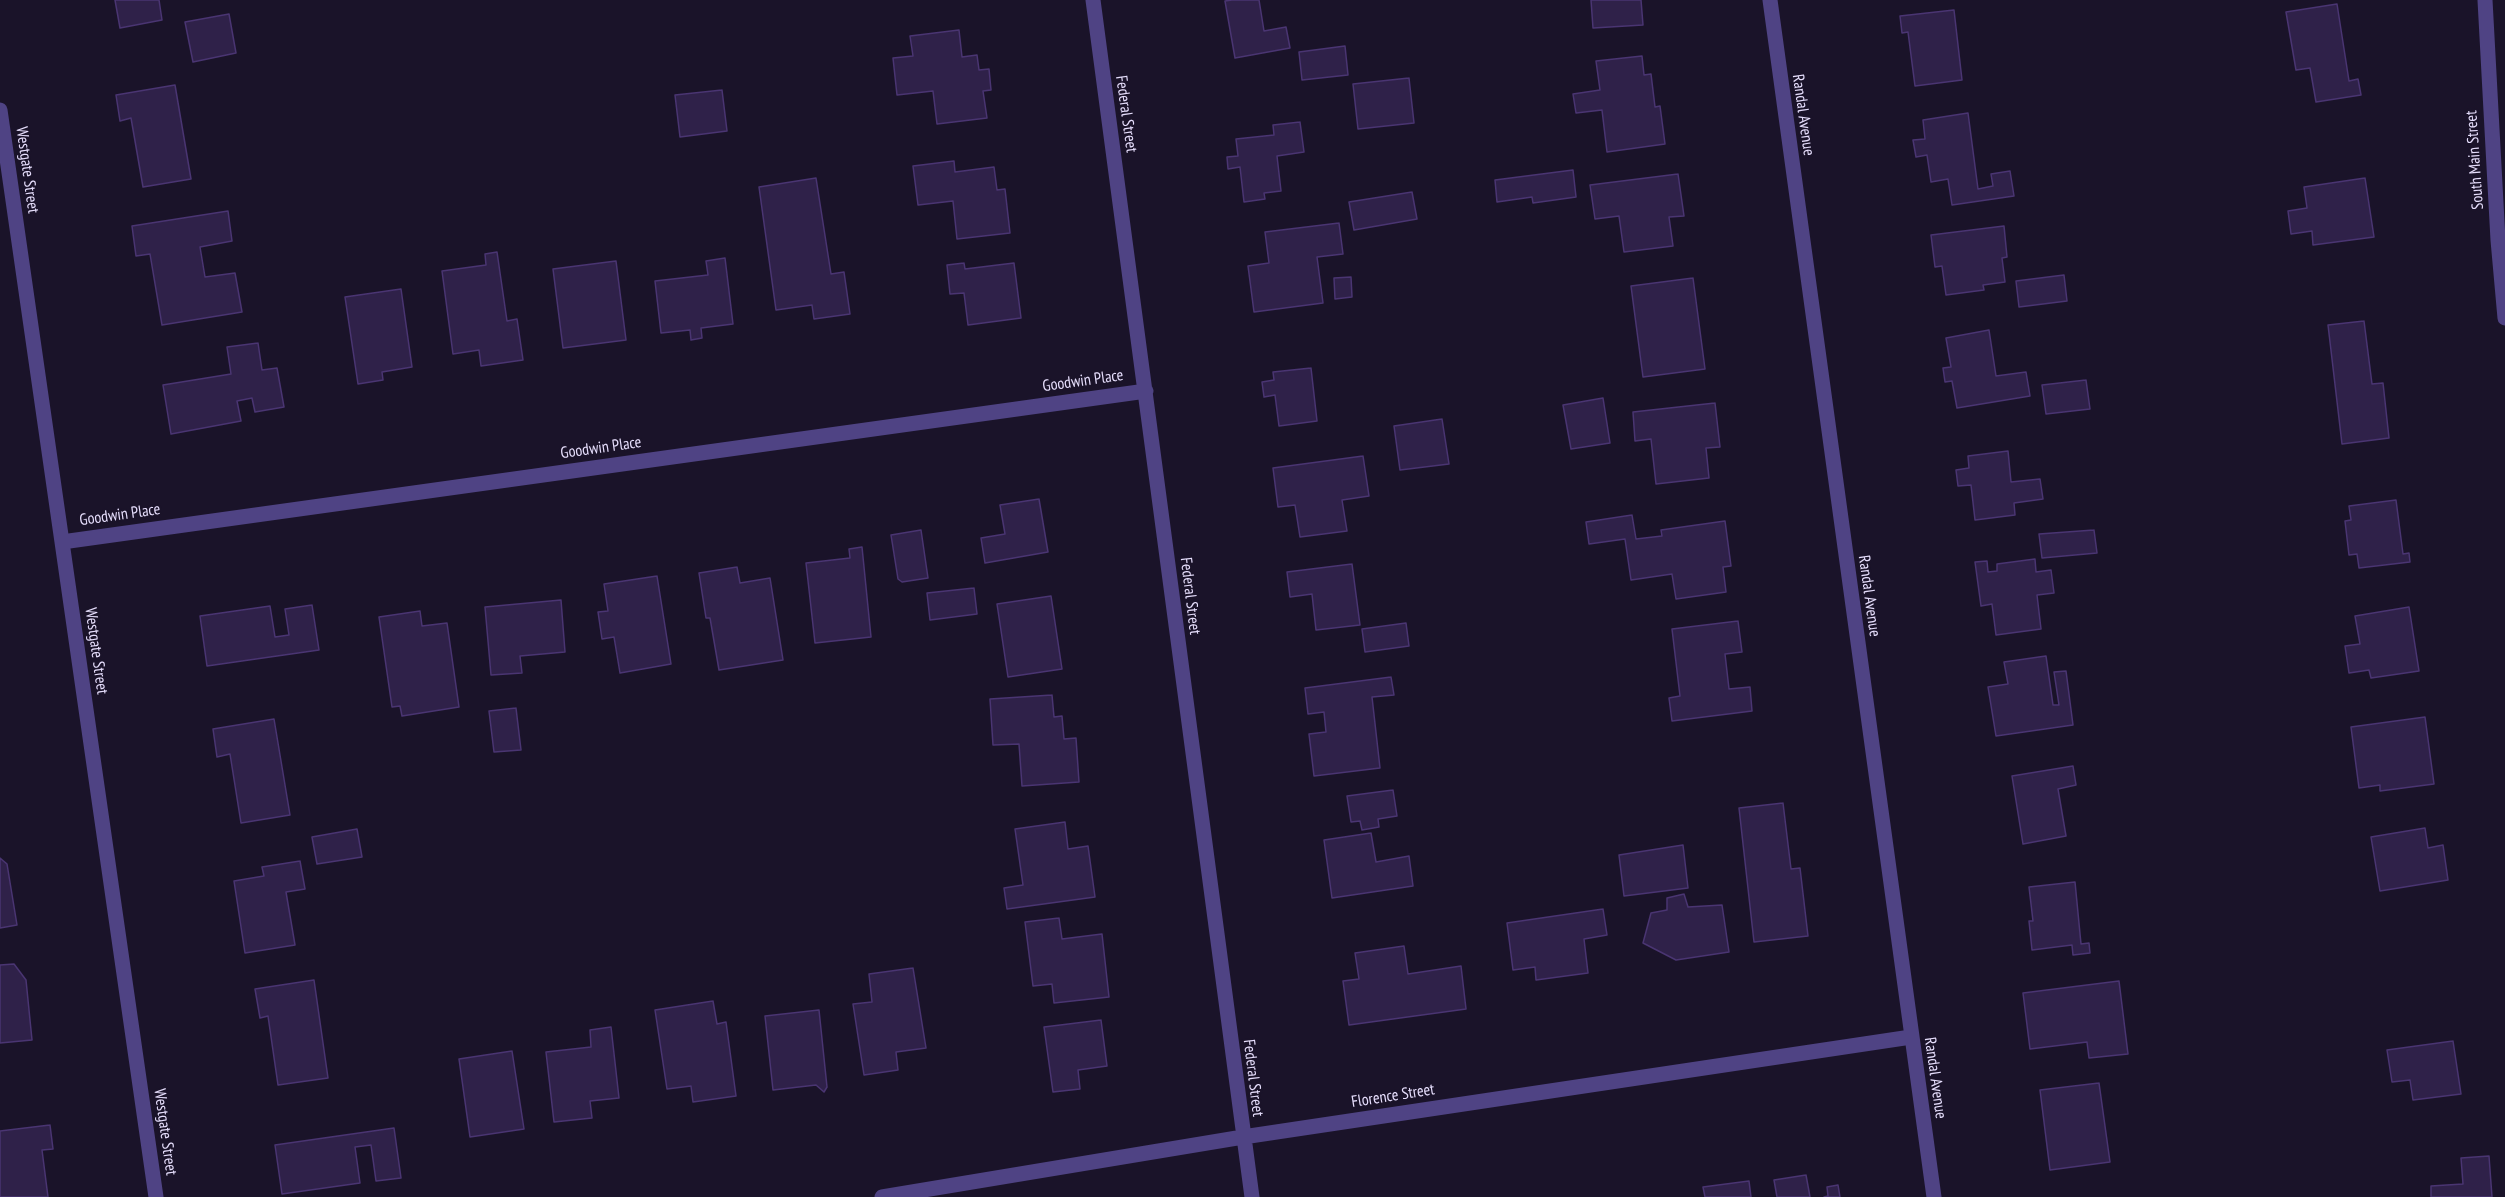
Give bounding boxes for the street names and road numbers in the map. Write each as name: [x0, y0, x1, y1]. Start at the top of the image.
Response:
street label: Randal Avenue: [1788, 73, 1818, 157]
street label: Federal Street: [1111, 74, 1141, 154]
street label: South Main Street: [2462, 110, 2488, 210]
street label: Westgate Street: [11, 126, 43, 214]
street label: Goodwin Place: [1041, 366, 1125, 396]
street label: Goodwin Place: [559, 433, 643, 463]
street label: Goodwin Place: [78, 500, 162, 530]
street label: Randal Avenue: [1854, 554, 1884, 638]
street label: Federal Street: [1176, 556, 1204, 636]
street label: Westgate Street: [80, 607, 112, 695]
street label: Randal Avenue: [1920, 1036, 1950, 1120]
street label: Federal Street: [1239, 1038, 1267, 1118]
street label: Florence Street: [1350, 1080, 1436, 1112]
street label: Westgate Street: [149, 1088, 181, 1176]

